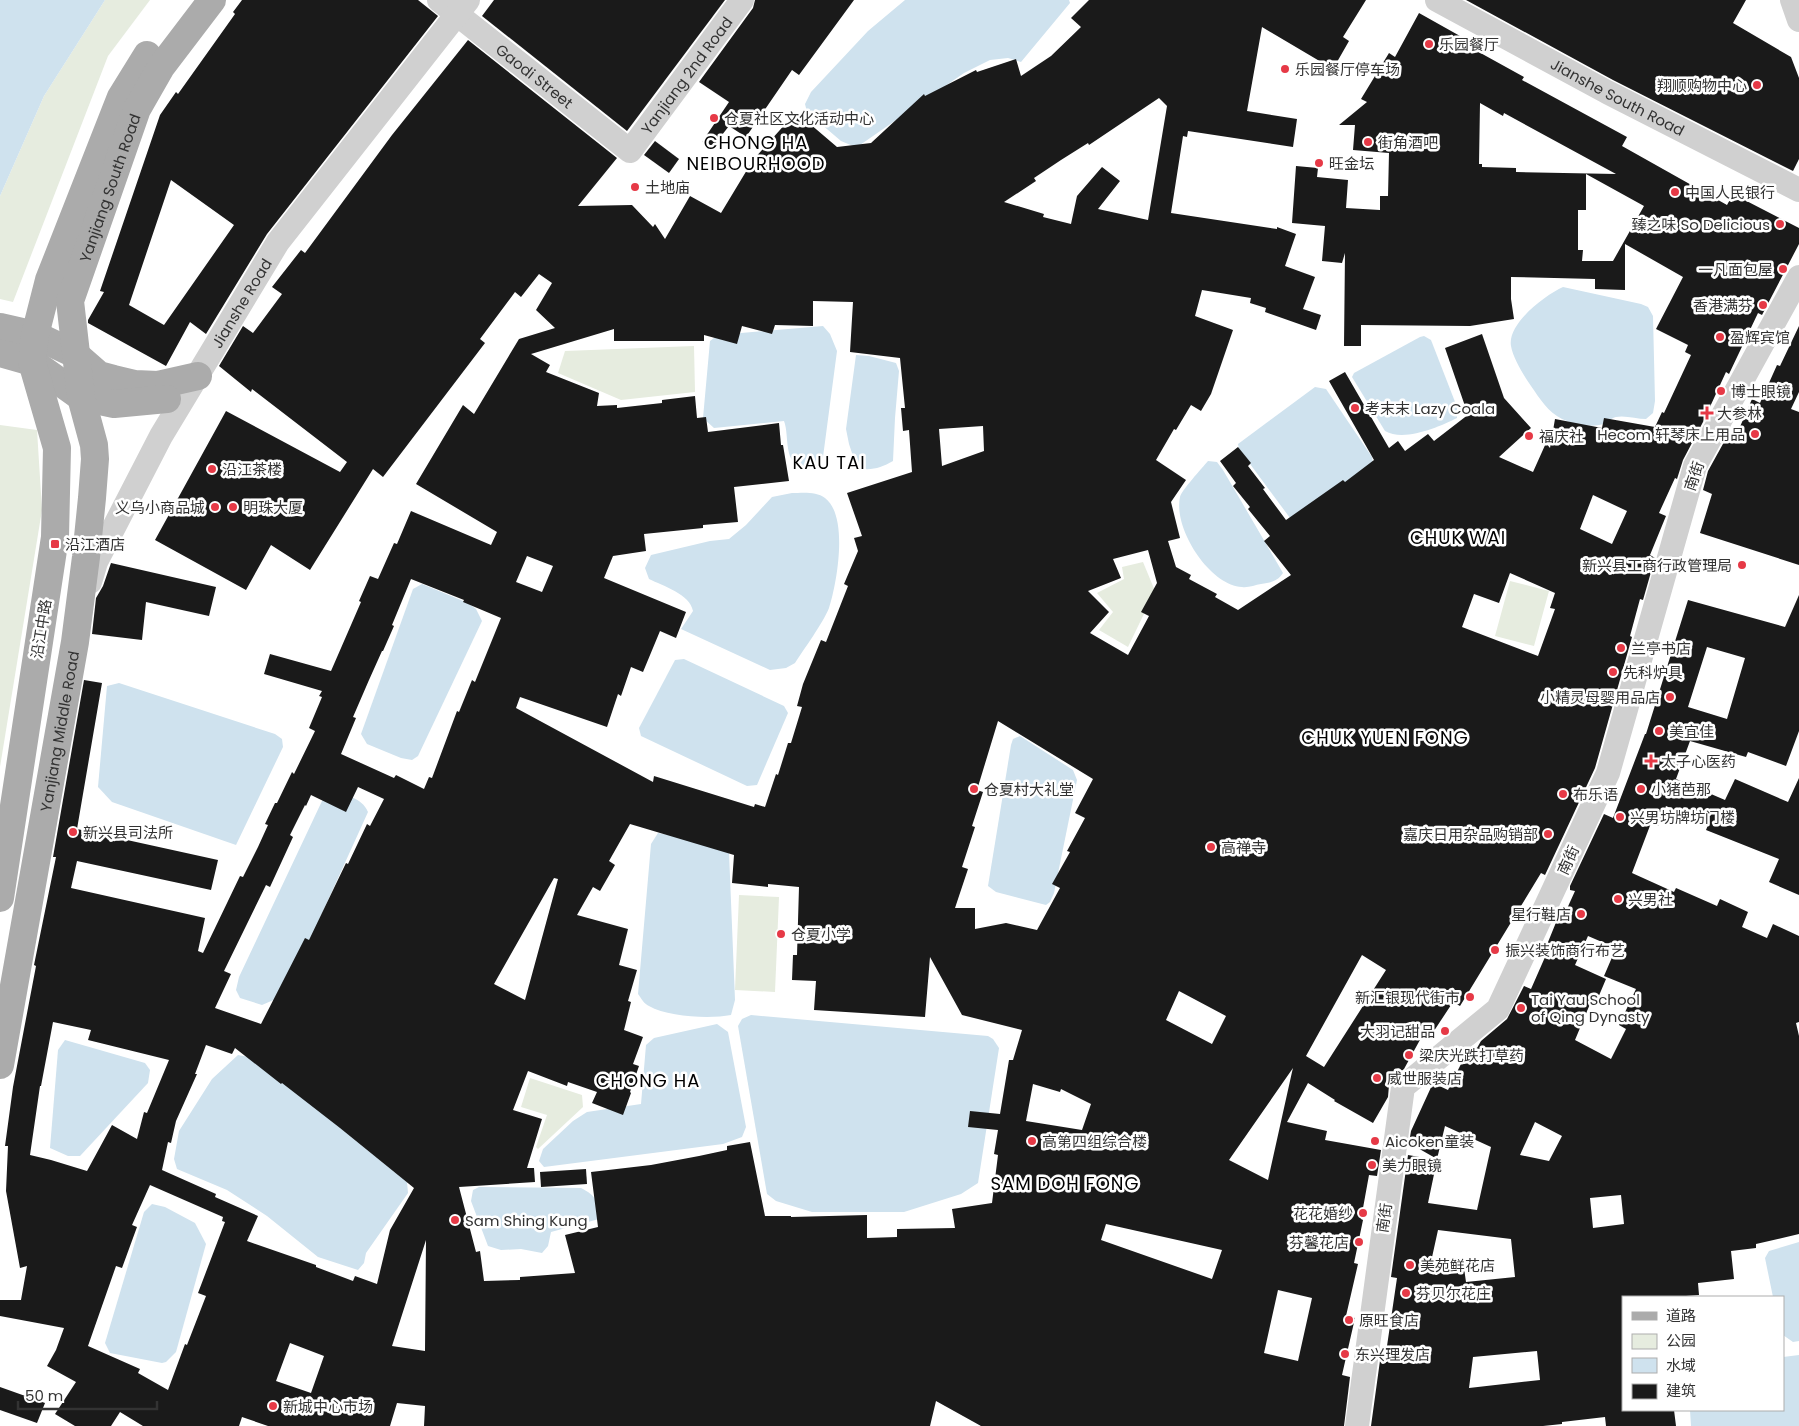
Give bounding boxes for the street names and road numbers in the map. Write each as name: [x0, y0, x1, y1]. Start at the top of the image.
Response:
street label: Yanjiang 2nd Road: [636, 12, 737, 138]
street label: Gaodi Street: [492, 39, 578, 113]
street label: Jianshe South Road: [1547, 53, 1688, 140]
street label: Yanjiang South Road: [74, 111, 145, 265]
street label: Jianshe Road: [206, 254, 276, 352]
street label: 南街: [1679, 458, 1709, 494]
street label: 沿江中路: [26, 598, 56, 660]
street label: Yanjiang Middle Road: [35, 649, 84, 813]
street label: 南街: [1552, 842, 1584, 878]
street label: 南街: [1372, 1202, 1396, 1234]

